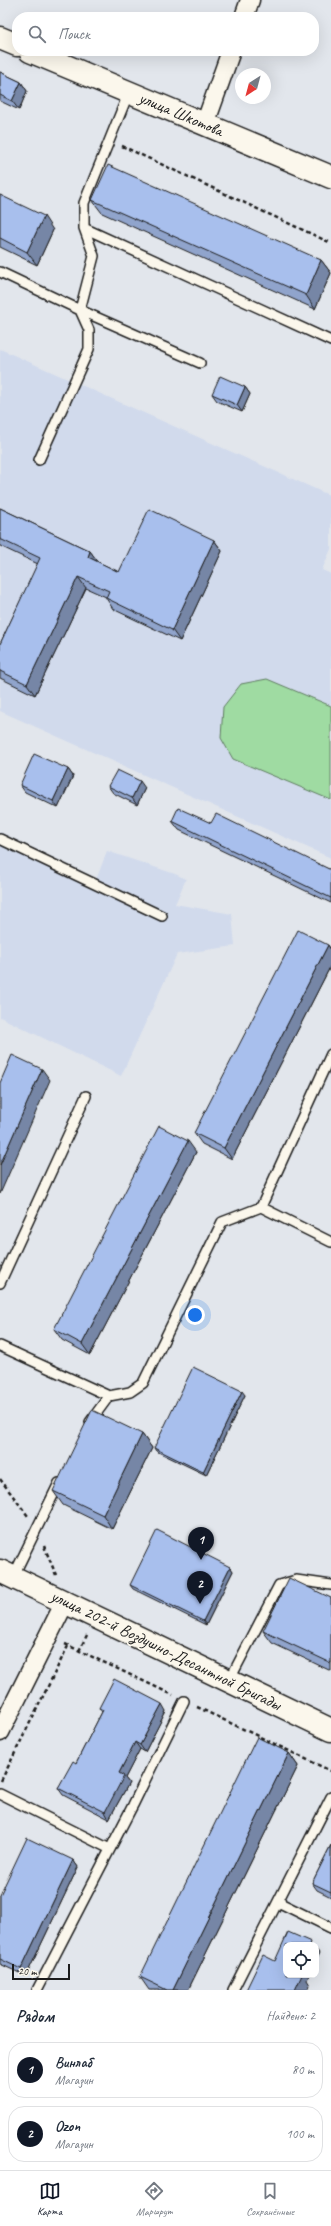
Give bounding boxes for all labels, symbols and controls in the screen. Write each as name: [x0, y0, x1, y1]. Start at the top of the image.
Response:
search box: [12, 12, 319, 56]
icon: search: [26, 23, 48, 45]
text: Поиск: [58, 25, 90, 44]
north arrow: [235, 68, 271, 104]
street label: улица Шкотова: [135, 87, 228, 142]
your location: [185, 1305, 205, 1325]
pin: 1: [188, 1527, 214, 1560]
pin: 2: [187, 1571, 213, 1604]
street label: улица 202-й Воздушно-Десантной Бригады: [48, 1585, 284, 1715]
map controls: [283, 1942, 319, 1978]
button: locate: [283, 1942, 319, 1978]
scale bar: [12, 1962, 70, 1981]
text: 20 m: [18, 1964, 37, 1978]
text: Рядом: [16, 2006, 54, 2027]
text: Найдено: 2: [267, 2008, 315, 2024]
text: Винлаб: [55, 2053, 92, 2072]
text: 1: [27, 2062, 33, 2078]
text: 80 m: [292, 2062, 314, 2078]
text: Магазин: [55, 2072, 93, 2088]
text: Ozon: [55, 2117, 80, 2136]
text: 2: [27, 2126, 33, 2142]
text: 100 m: [286, 2126, 314, 2142]
text: Магазин: [55, 2136, 93, 2152]
tab: Карта: [37, 2180, 62, 2218]
tab: Маршрут: [136, 2180, 172, 2218]
tab: Сохранённые: [246, 2180, 294, 2218]

